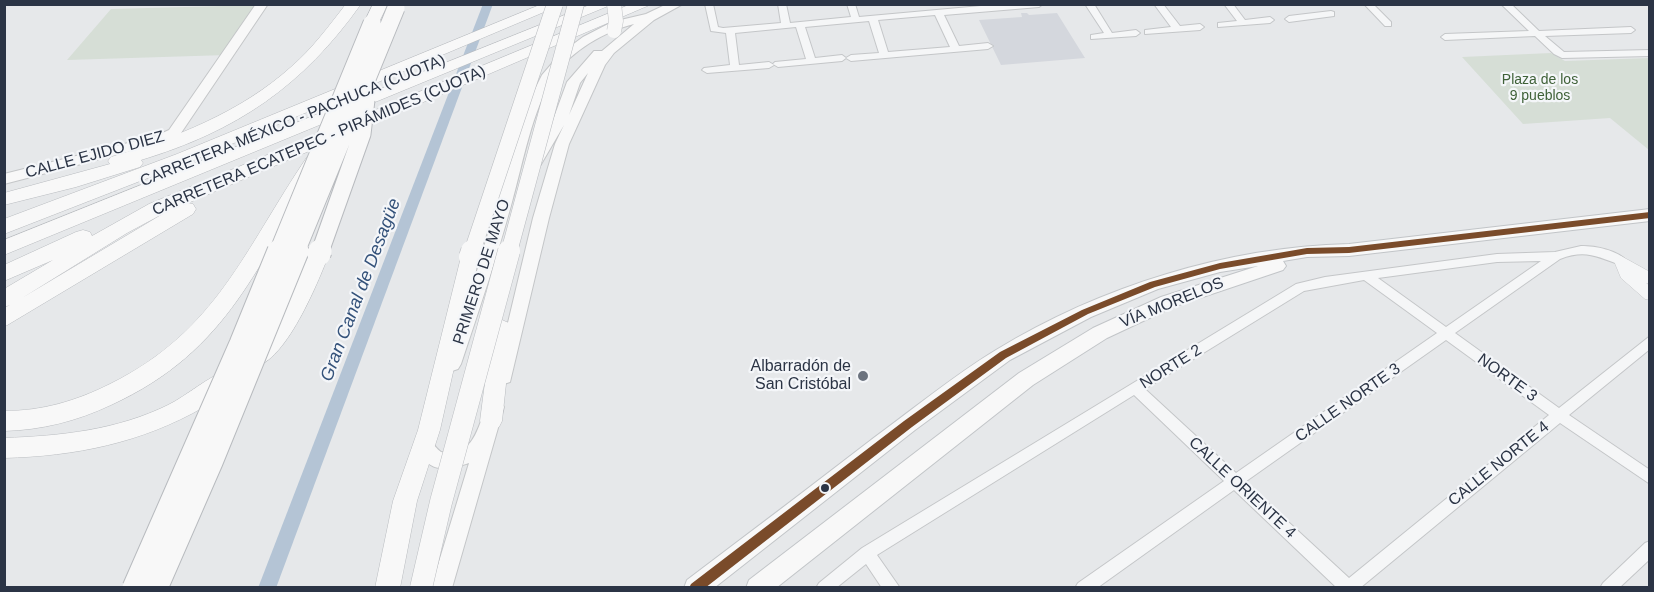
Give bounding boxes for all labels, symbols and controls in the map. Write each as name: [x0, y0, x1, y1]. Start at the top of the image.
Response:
street label: CARRETERA MÉXICO - PACHUCA (CUOTA): [138, 51, 448, 191]
street label: CARRETERA ECATEPEC - PIRÁMIDES (CUOTA): [149, 62, 489, 220]
park label: Plaza de los 9 pueblos: [1502, 72, 1578, 104]
street label: CALLE EJIDO DIEZ: [23, 127, 167, 183]
water label: Gran Canal de Desagüe: [316, 196, 406, 384]
street label: PRIMERO DE MAYO: [449, 197, 515, 347]
street label: VÍA MORELOS: [1117, 273, 1227, 333]
street label: NORTE 2: [1137, 341, 1205, 393]
street label: NORTE 3: [1473, 350, 1541, 406]
place label: Albarradón de San Cristóbal: [750, 357, 851, 395]
street label: CALLE NORTE 3: [1292, 360, 1404, 446]
marker: Albarradón de San Cristóbal: [856, 369, 870, 383]
street label: CALLE NORTE 4: [1445, 417, 1553, 511]
street label: CALLE ORIENTE 4: [1184, 433, 1300, 543]
unlabelled marker: [819, 482, 831, 494]

